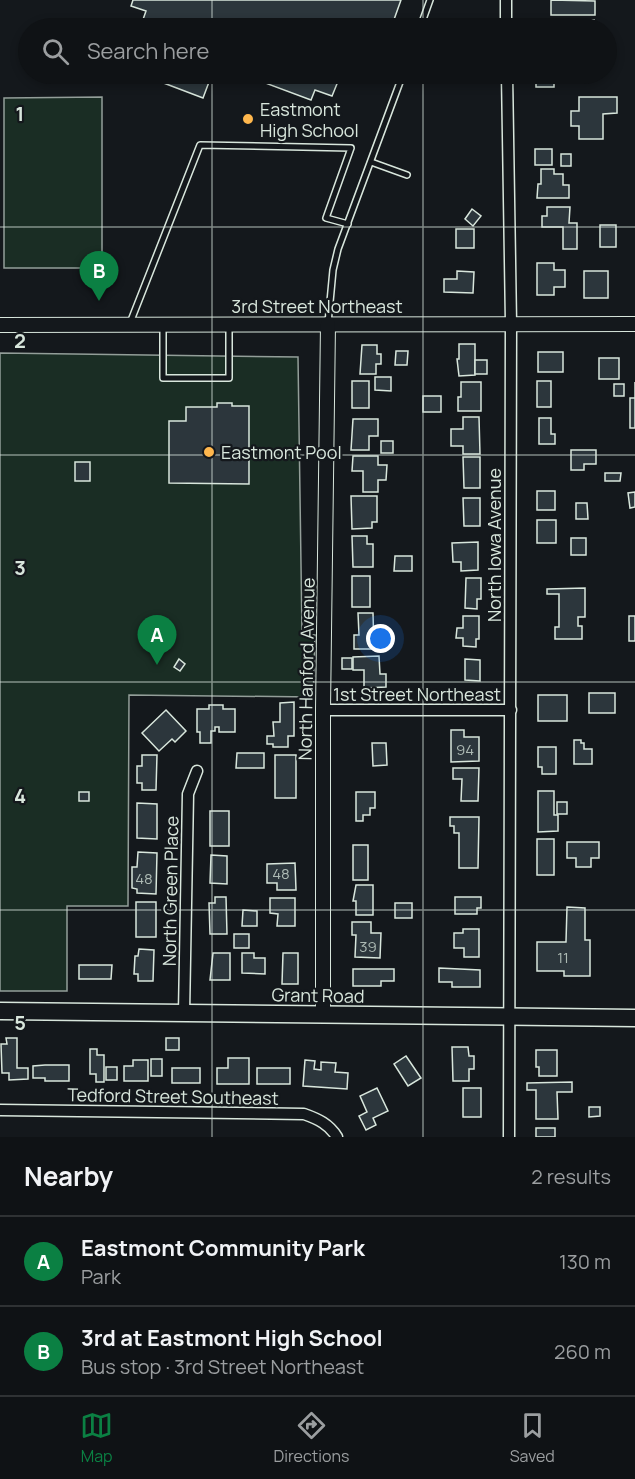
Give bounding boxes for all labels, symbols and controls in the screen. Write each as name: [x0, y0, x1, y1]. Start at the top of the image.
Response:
search box: [18, 18, 617, 84]
icon: search: [39, 35, 72, 68]
text: Search here: [87, 36, 209, 66]
place label: Eastmont High School: [260, 97, 359, 142]
text: 1: [16, 100, 24, 127]
marker: Eastmont High School: [241, 112, 255, 126]
pin: B: [80, 252, 118, 301]
street label: 3rd Street Northeast: [231, 294, 403, 318]
text: 2: [14, 327, 26, 354]
place label: Eastmont Pool: [221, 440, 342, 464]
marker: Eastmont Pool: [202, 445, 216, 459]
street label: North Iowa Avenue: [482, 468, 506, 622]
text: 3: [14, 554, 26, 581]
street label: North Hanford Avenue: [292, 577, 320, 761]
pin: A: [138, 616, 176, 665]
your location: [366, 624, 395, 653]
street label: 1st Street Northeast: [333, 682, 501, 706]
house number: 94: [456, 739, 474, 760]
text: 4: [14, 782, 26, 809]
street label: North Green Place: [157, 816, 183, 966]
house number: 48: [272, 863, 290, 884]
house number: 48: [135, 868, 153, 889]
house number: 39: [359, 936, 377, 957]
house number: 11: [557, 947, 569, 968]
street label: Grant Road: [271, 982, 365, 1008]
text: 5: [14, 1009, 26, 1036]
street label: Tedford Street Southeast: [67, 1082, 279, 1110]
text: Nearby: [24, 1158, 113, 1194]
text: 2 results: [531, 1163, 611, 1190]
text: Eastmont Community Park: [81, 1233, 365, 1263]
text: A: [37, 1248, 50, 1275]
text: 130 m: [559, 1248, 611, 1275]
text: Park: [81, 1263, 121, 1290]
text: 3rd at Eastmont High School: [81, 1323, 383, 1353]
text: B: [37, 1338, 50, 1365]
text: 260 m: [554, 1338, 611, 1365]
text: Bus stop · 3rd Street Northeast: [81, 1353, 364, 1380]
tab: Map: [80, 1409, 113, 1467]
tab: Directions: [274, 1409, 349, 1467]
tab: Saved: [510, 1409, 555, 1467]

